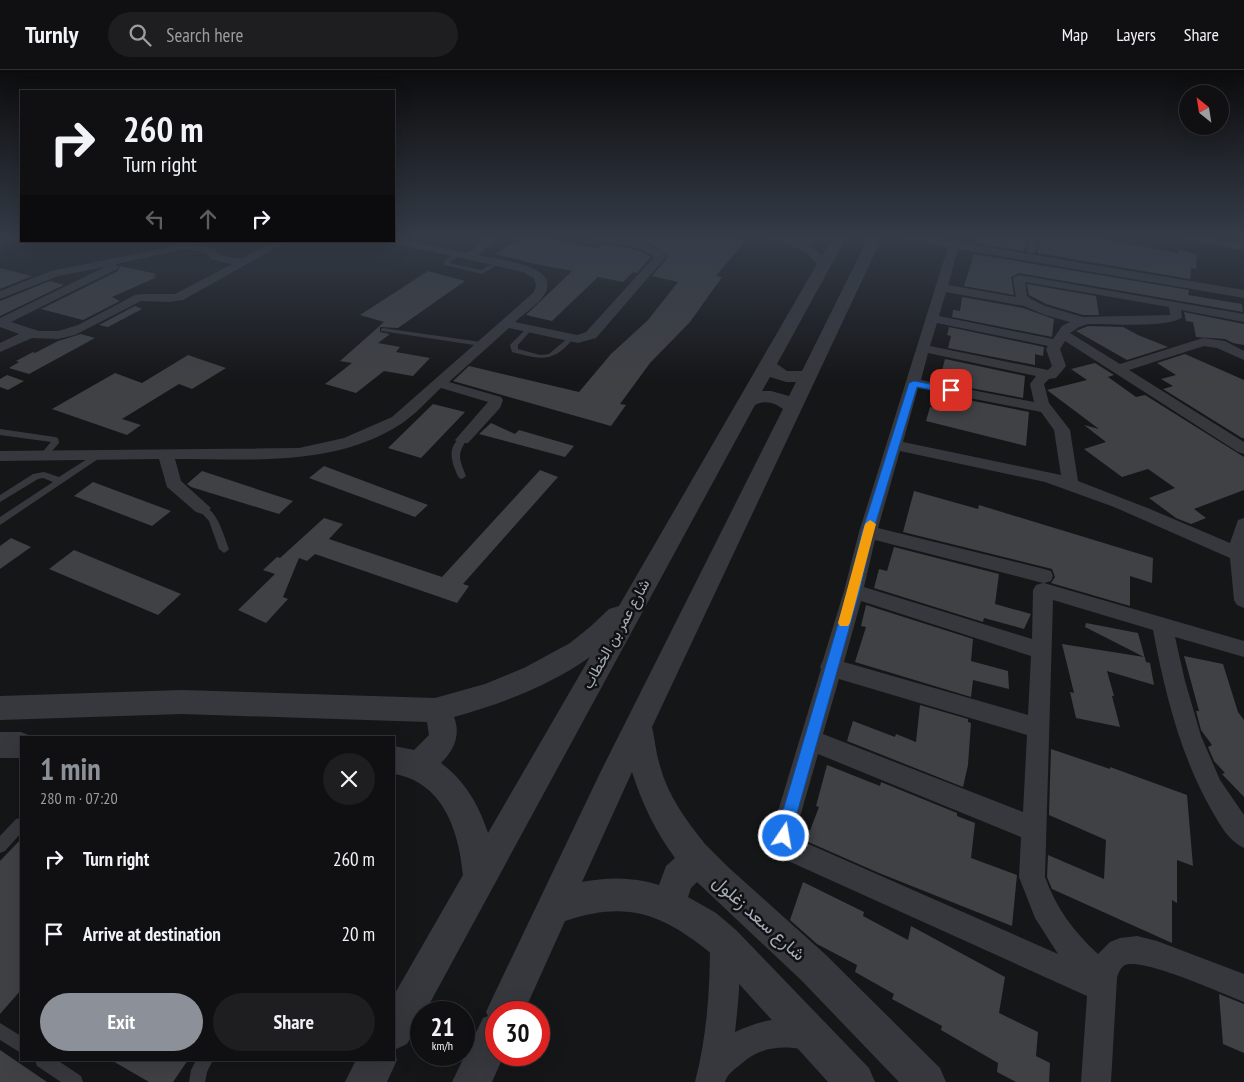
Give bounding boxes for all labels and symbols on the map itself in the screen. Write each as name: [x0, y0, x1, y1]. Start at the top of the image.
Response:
north arrow: [1179, 85, 1229, 135]
pin: [930, 369, 972, 411]
street label: شارع عمر بن الخطاب: [578, 575, 655, 693]
position arrow: [757, 809, 809, 861]
street label: شارع سعد زغلول: [707, 870, 811, 966]
speed limit sign: 30: [485, 1001, 550, 1066]

